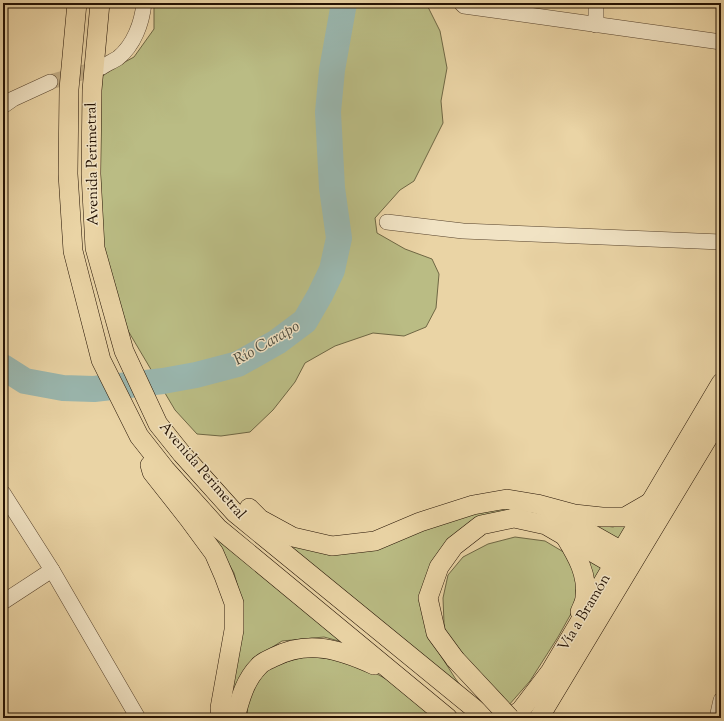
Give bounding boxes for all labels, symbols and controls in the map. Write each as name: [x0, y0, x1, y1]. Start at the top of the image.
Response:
street label: Avenida Perimetral: [81, 102, 105, 226]
water label: Río Carapo: [230, 316, 304, 372]
street label: Avenida Perimetral: [154, 418, 250, 524]
street label: Vía a Bramón: [554, 570, 616, 656]

